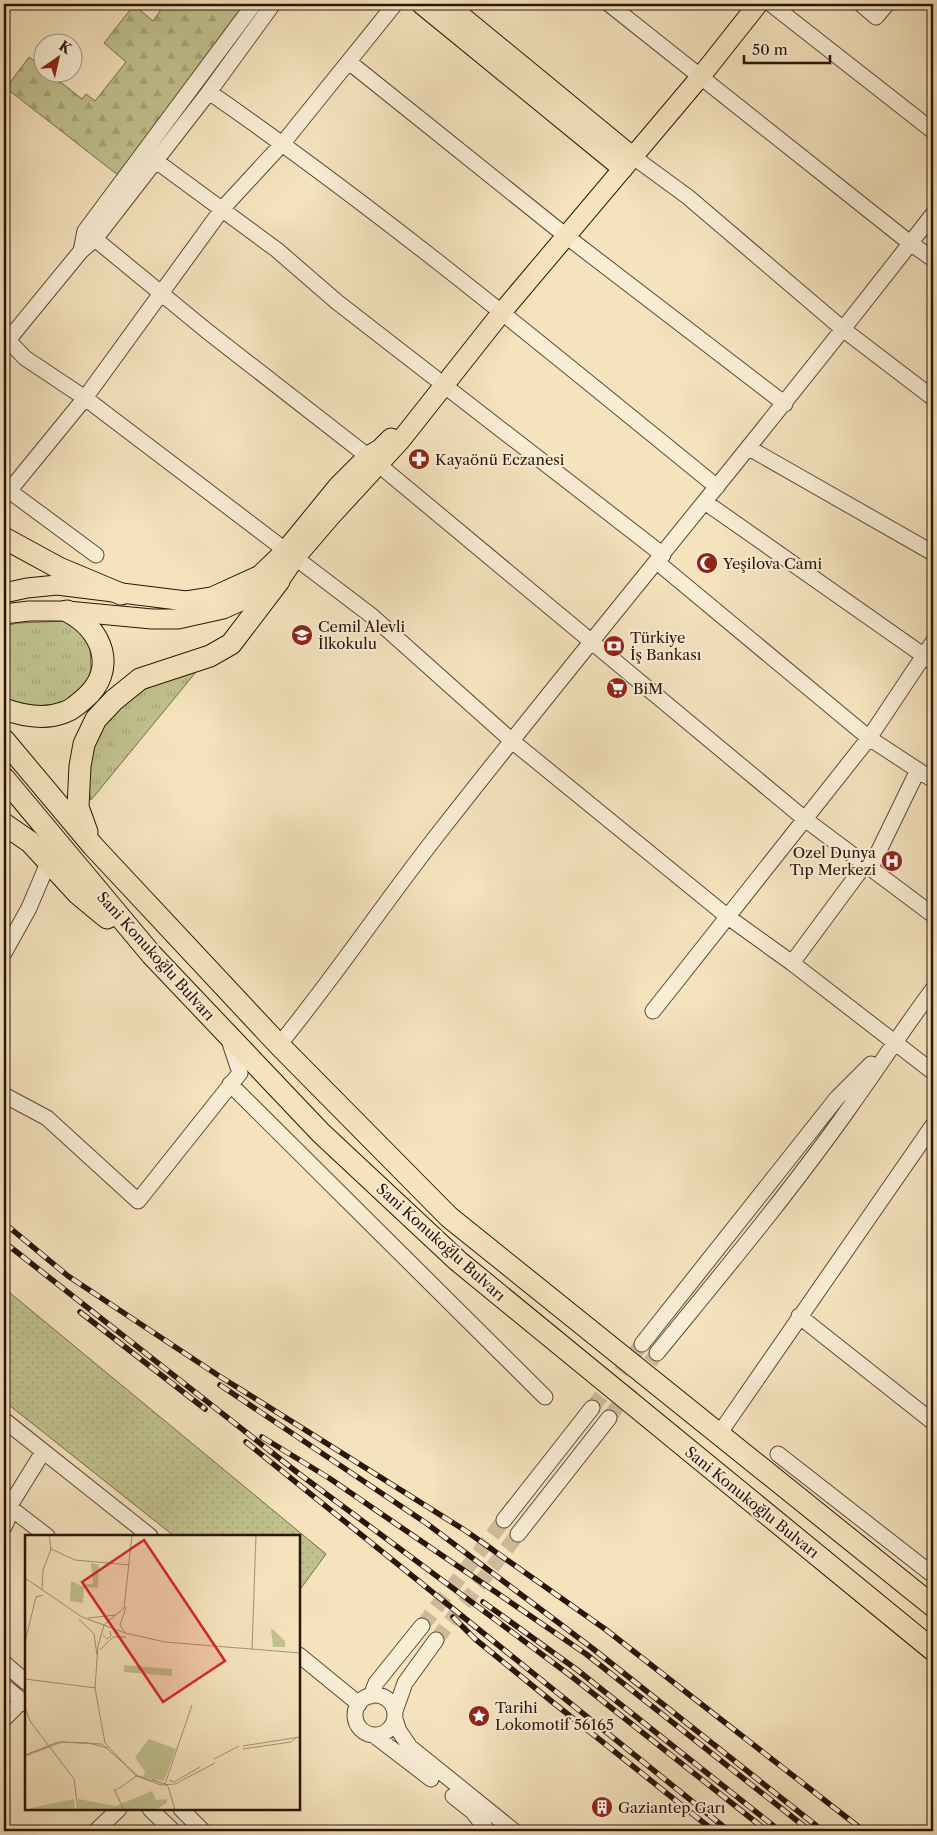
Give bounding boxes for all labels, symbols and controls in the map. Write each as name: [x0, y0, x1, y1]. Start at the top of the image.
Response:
north arrow: [32, 32, 82, 82]
scale bar: [744, 32, 831, 64]
text: K: [56, 37, 76, 58]
text: 50 m: [752, 40, 788, 59]
pharmacy icon: Kayaönü Eczanesi: [407, 447, 431, 471]
place label: Kayaönü Eczanesi: [435, 450, 565, 469]
mosque icon: Yeşilova Cami: [695, 551, 719, 575]
place label: Yeşilova Cami: [722, 554, 823, 573]
place label: Cemil Alevli İlkokulu: [318, 617, 406, 653]
school or university icon: Cemil Alevli İlkokulu: [290, 623, 314, 647]
place label: Türkiye İş Bankası: [630, 628, 702, 664]
bank icon: Türkiye İş Bankası: [602, 634, 626, 658]
supermarket icon: BiM: [605, 676, 629, 700]
place label: BiM: [633, 679, 663, 698]
place label: Ozel Dunya Tıp Merkezi: [790, 843, 876, 879]
hospital icon: Ozel Dunya Tıp Merkezi: [880, 849, 904, 873]
street label: Sani Konukoğlu Bulvarı: [93, 888, 219, 1025]
street label: Sani Konukoğlu Bulvarı: [373, 1179, 510, 1305]
street label: Sani Konukoğlu Bulvarı: [681, 1442, 823, 1562]
inset map: [25, 1535, 300, 1810]
place label: Tarihi Lokomotif 56165: [495, 1698, 614, 1734]
place icon: Tarihi Lokomotif 56165: [467, 1704, 491, 1728]
building icon: Gaziantep Garı: [590, 1795, 614, 1819]
place label: Gaziantep Garı: [618, 1798, 726, 1817]

